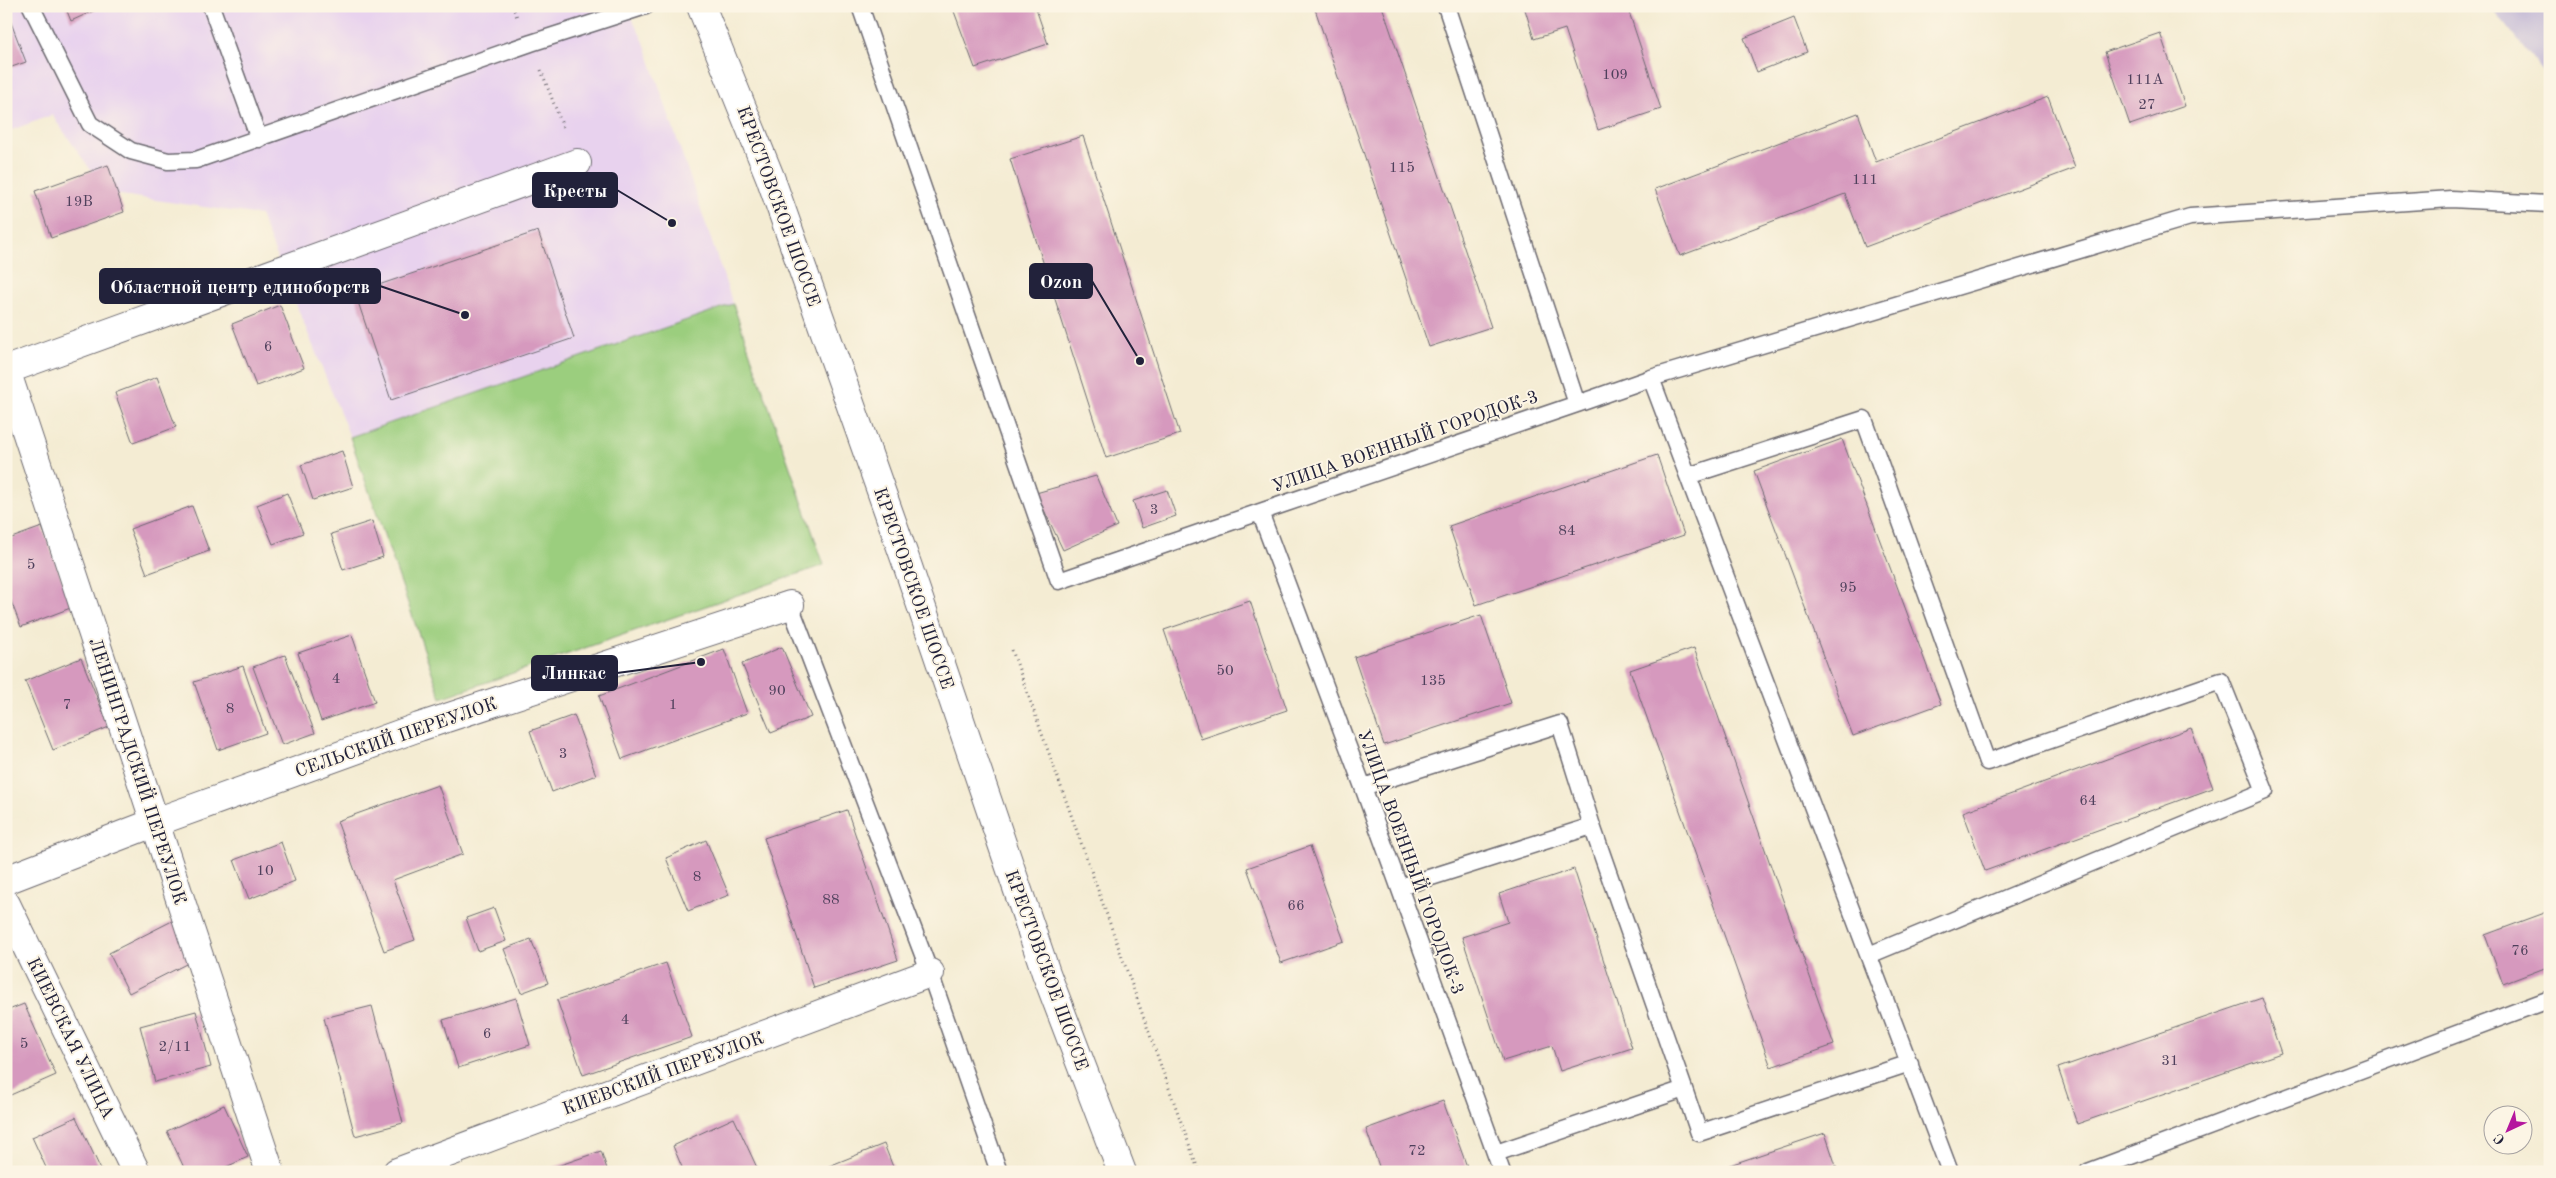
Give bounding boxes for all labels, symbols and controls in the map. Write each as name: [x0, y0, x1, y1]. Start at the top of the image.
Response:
house number: 109: [1602, 68, 1628, 83]
house number: 111А: [2126, 73, 2164, 88]
house number: 27: [2138, 98, 2156, 113]
street label: КРЕСТОВСКОЕ ШОССЕ: [733, 104, 823, 309]
house number: 115: [1389, 161, 1415, 176]
callout: Кресты: [533, 173, 617, 207]
house number: 111: [1852, 173, 1878, 188]
text: Кресты: [543, 183, 607, 202]
house number: 19В: [65, 195, 93, 210]
callout: Ozon: [1030, 264, 1092, 298]
callout: Областной центр единоборств: [100, 269, 380, 303]
text: Ozon: [1040, 274, 1082, 293]
text: Областной центр единоборств: [110, 279, 370, 298]
house number: 6: [264, 340, 272, 355]
street label: УЛИЦА ВОЕННЫЙ ГОРОДОК-3: [1269, 384, 1541, 496]
street label: КРЕСТОВСКОЕ ШОССЕ: [870, 485, 956, 691]
house number: 3: [1150, 503, 1158, 518]
house number: 84: [1558, 524, 1576, 539]
house number: 5: [27, 558, 35, 573]
house number: 95: [1839, 581, 1857, 596]
street label: ЛЕНИНГРАДСКИЙ ПЕРЕУЛОК: [85, 634, 193, 907]
callout: Линкас: [532, 656, 617, 690]
house number: 50: [1216, 664, 1234, 679]
text: Линкас: [542, 665, 607, 684]
house number: 4: [332, 672, 340, 687]
house number: 135: [1420, 674, 1446, 689]
house number: 90: [768, 684, 786, 699]
street label: СЕЛЬСКИЙ ПЕРЕУЛОК: [292, 691, 500, 781]
house number: 7: [63, 698, 71, 713]
house number: 1: [669, 698, 677, 713]
house number: 8: [226, 702, 234, 717]
street label: УЛИЦА ВОЕННЫЙ ГОРОДОК-3: [1354, 726, 1470, 997]
house number: 3: [559, 747, 567, 762]
house number: 64: [2079, 794, 2097, 809]
house number: 10: [256, 864, 274, 879]
street label: КРЕСТОВСКОЕ ШОССЕ: [1001, 868, 1091, 1073]
house number: 8: [693, 870, 701, 885]
house number: 88: [822, 893, 840, 908]
house number: 66: [1287, 899, 1305, 914]
house number: 76: [2511, 944, 2529, 959]
street label: КИЕВСКАЯ УЛИЦА: [23, 955, 117, 1122]
house number: 4: [621, 1013, 629, 1028]
street label: КИЕВСКИЙ ПЕРЕУЛОК: [559, 1025, 767, 1119]
house number: 6: [483, 1027, 491, 1042]
house number: 5: [20, 1037, 28, 1052]
house number: 2/11: [159, 1040, 191, 1055]
house number: 31: [2161, 1054, 2179, 1069]
north arrow: [2484, 1106, 2534, 1156]
text: С: [2491, 1130, 2508, 1147]
house number: 72: [1408, 1144, 1426, 1159]

